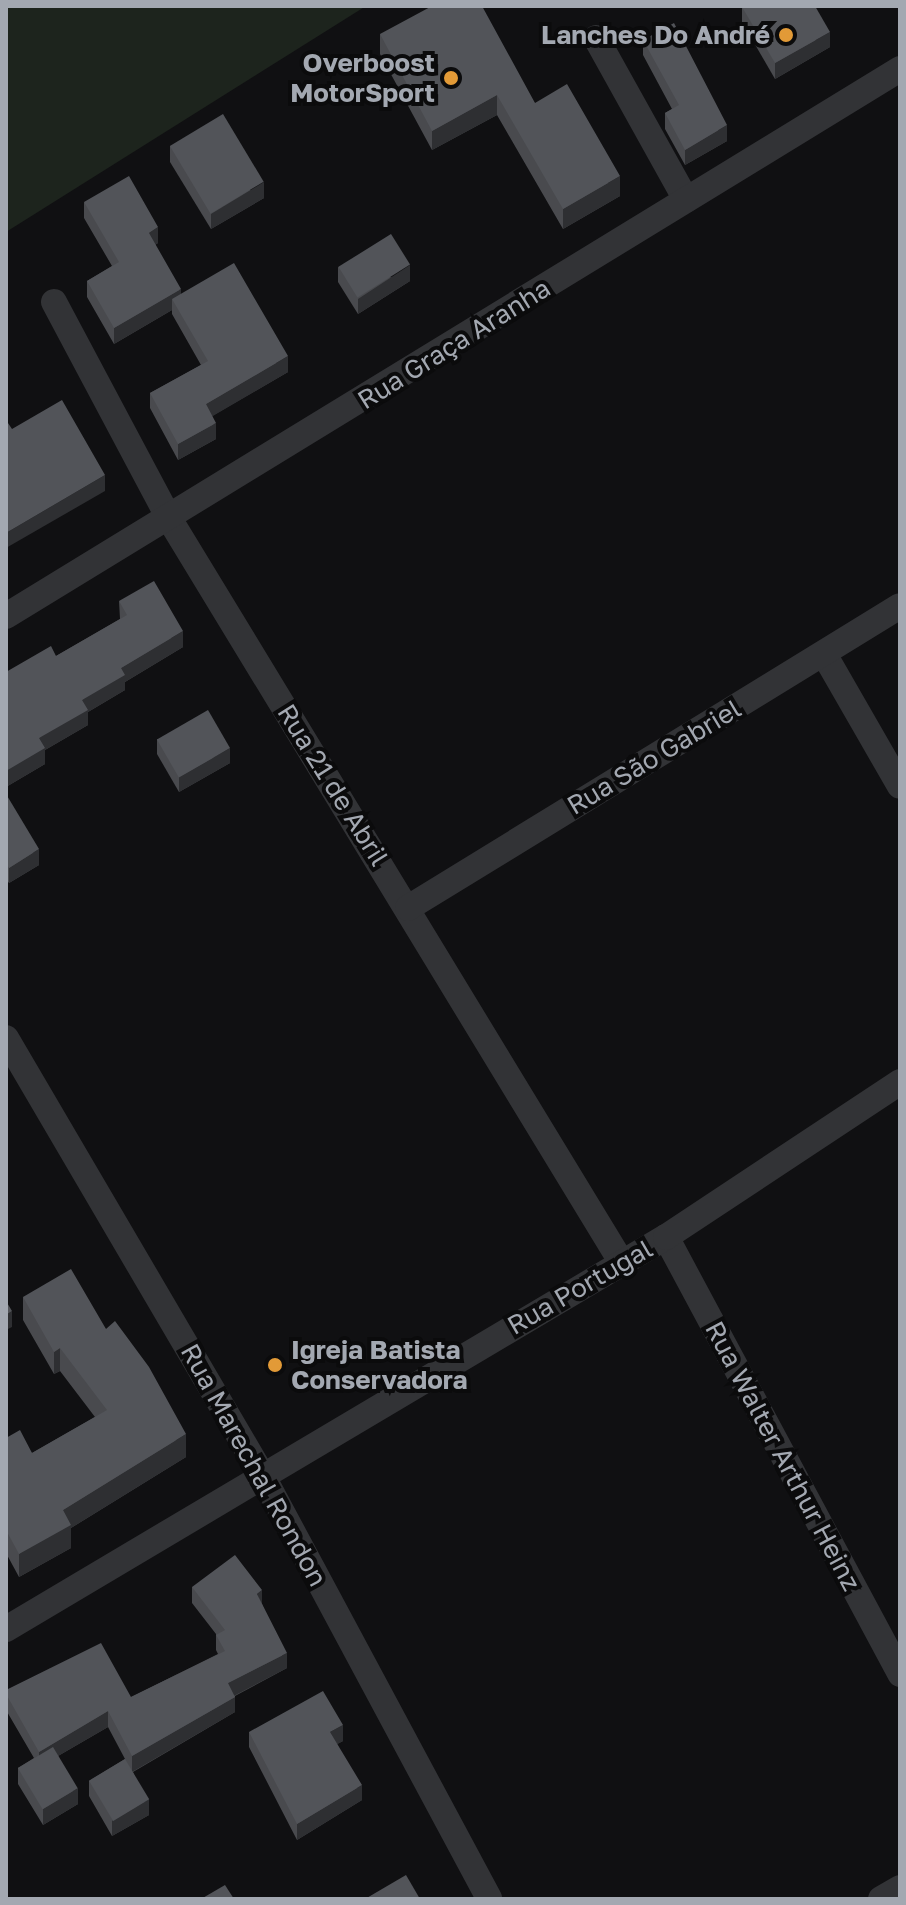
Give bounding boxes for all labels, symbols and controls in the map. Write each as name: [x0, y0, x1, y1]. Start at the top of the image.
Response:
place label: Lanches Do André: [541, 19, 770, 51]
marker: Lanches Do André: [777, 26, 795, 44]
place label: Overboost MotorSport: [290, 47, 435, 108]
marker: Overboost MotorSport: [442, 69, 460, 87]
street label: Rua Graça Aranha: [352, 272, 556, 416]
street label: Rua São Gabriel: [562, 693, 746, 821]
street label: Rua 21 de Abril: [271, 698, 395, 872]
street label: Rua Portugal: [502, 1233, 658, 1341]
street label: Rua Walter Arthur Heinz: [699, 1316, 867, 1596]
place label: Igreja Batista Conservadora: [291, 1334, 468, 1396]
street label: Rua Marechal Rondon: [174, 1338, 334, 1592]
marker: Igreja Batista Conservadora: [266, 1356, 284, 1374]

